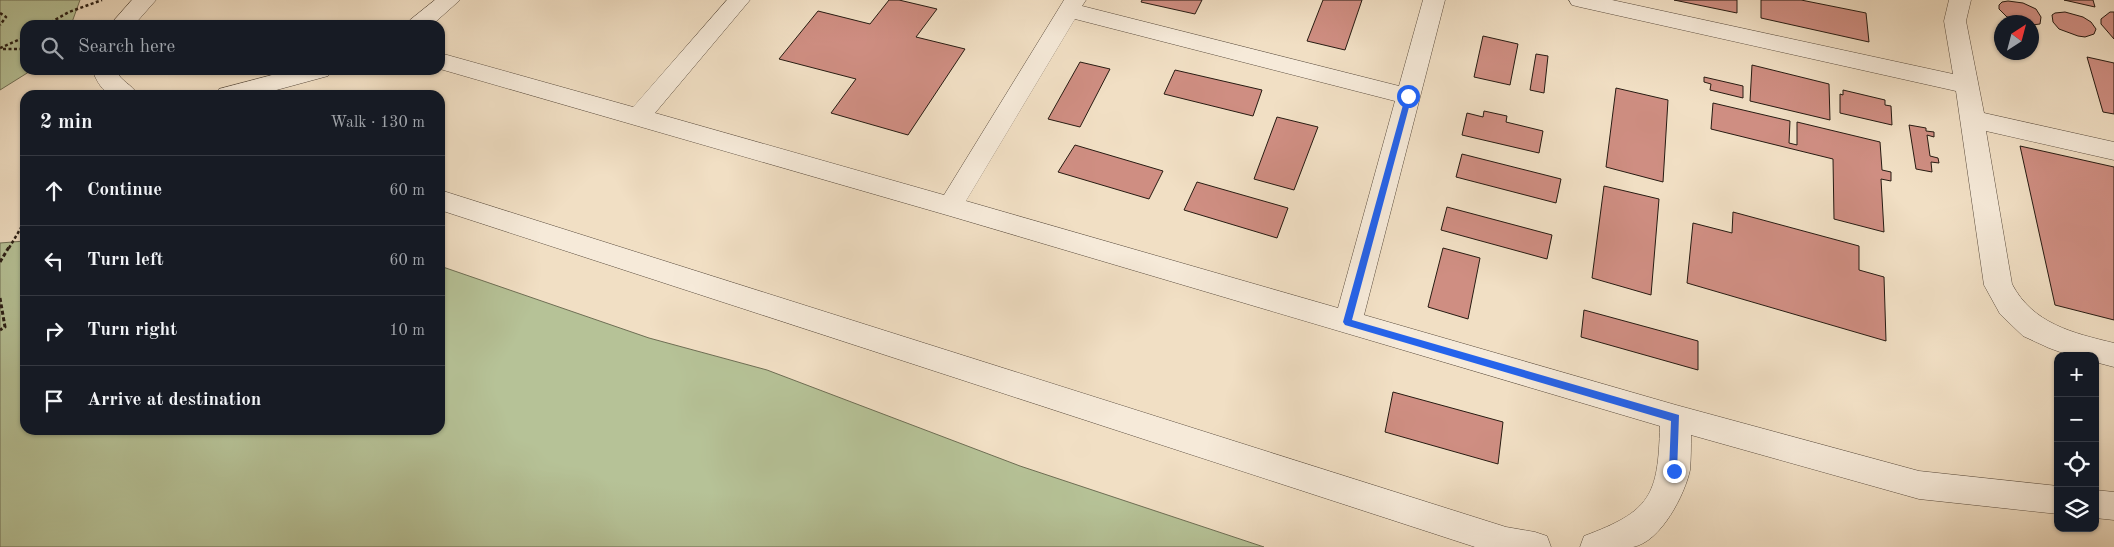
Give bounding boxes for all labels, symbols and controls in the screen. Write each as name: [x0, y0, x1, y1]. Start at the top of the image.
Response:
north arrow: [1994, 15, 2039, 60]
search box: [20, 20, 445, 75]
icon: search: [38, 34, 66, 62]
text: Search here: [78, 38, 175, 57]
route start: [1397, 85, 1420, 108]
text: 2 min: [40, 112, 93, 133]
text: Walk · 130 m: [330, 115, 425, 131]
icon: ahead: [40, 177, 68, 205]
text: Continue: [87, 181, 162, 200]
text: 60 m: [389, 183, 425, 199]
icon: left: [40, 247, 68, 275]
text: Turn left: [87, 251, 164, 270]
text: 60 m: [389, 253, 425, 269]
icon: right: [40, 317, 68, 345]
text: Turn right: [87, 321, 177, 340]
text: 10 m: [389, 323, 425, 339]
map controls: [2054, 352, 2099, 532]
button: +: [2054, 352, 2099, 397]
icon: arrive: [40, 387, 68, 415]
text: Arrive at destination: [87, 391, 261, 410]
button: −: [2054, 397, 2099, 442]
button: locate: [2054, 442, 2099, 487]
route end: [1663, 460, 1686, 483]
button: layers: [2054, 487, 2099, 532]

